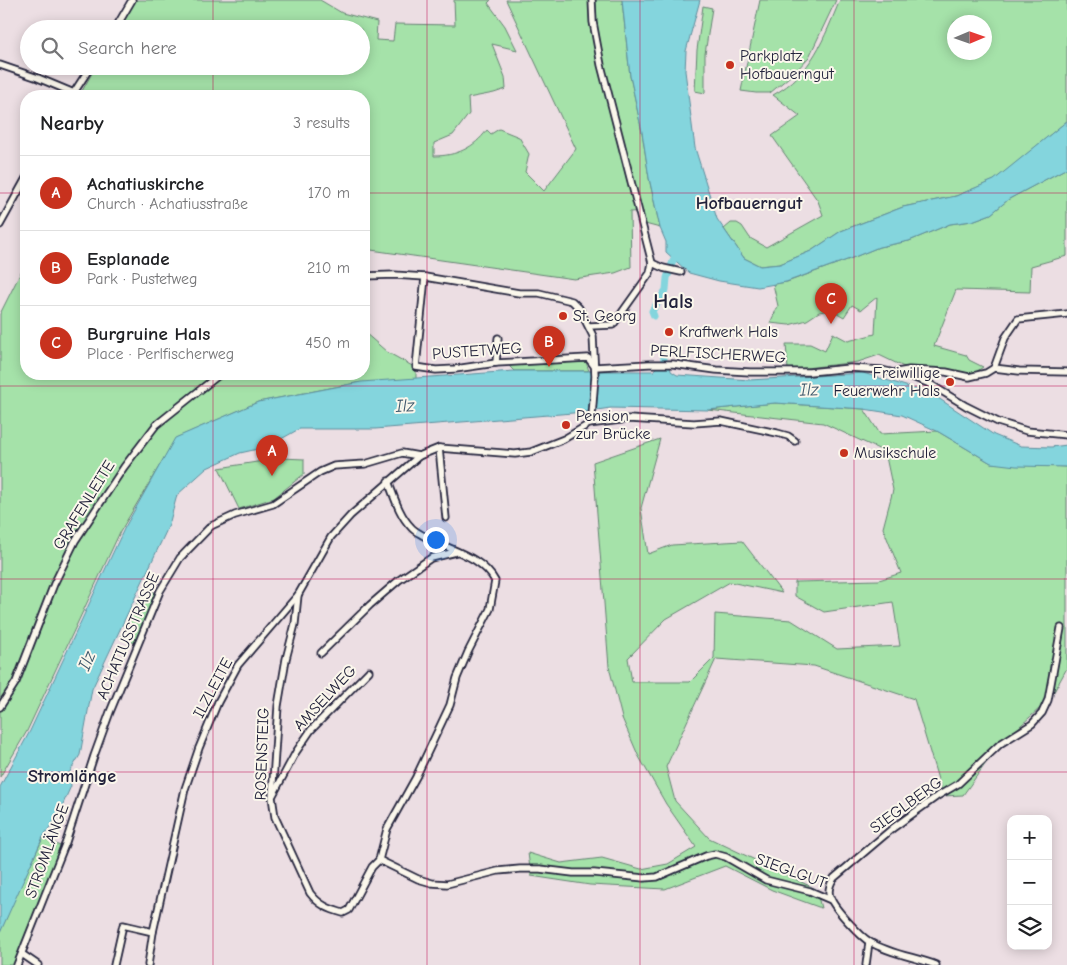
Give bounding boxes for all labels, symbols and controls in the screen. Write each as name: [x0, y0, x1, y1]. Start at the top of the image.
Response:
north arrow: [947, 15, 992, 60]
search box: [20, 20, 370, 75]
icon: search: [38, 34, 66, 62]
text: Search here: [78, 37, 177, 59]
place label: Parkplatz Hofbauerngut: [740, 47, 834, 83]
marker: Parkplatz Hofbauerngut: [724, 59, 736, 71]
text: Nearby: [40, 111, 104, 135]
text: 3 results: [293, 114, 350, 132]
text: Achatiuskirche: [87, 173, 204, 195]
text: A: [52, 184, 60, 202]
text: 170 m: [308, 184, 350, 202]
district label: Hofbauerngut: [696, 193, 803, 214]
text: Church · Achatiusstraße: [87, 195, 248, 213]
text: Esplanade: [87, 248, 170, 270]
text: B: [51, 259, 61, 277]
text: 210 m: [307, 259, 350, 277]
text: Park · Pustetweg: [87, 270, 197, 288]
pin: C: [815, 283, 847, 324]
district label: Hals: [653, 289, 693, 313]
place label: St. Georg: [573, 307, 637, 325]
marker: St. Georg: [557, 310, 569, 322]
text: Burgruine Hals: [87, 323, 210, 345]
place label: Kraftwerk Hals: [679, 323, 778, 341]
pin: B: [533, 326, 565, 367]
marker: Kraftwerk Hals: [663, 326, 675, 338]
text: C: [51, 334, 61, 352]
text: 450 m: [305, 334, 350, 352]
street label: PUSTETWEG: [431, 339, 523, 363]
street label: PERLFISCHERWEG: [650, 341, 786, 367]
text: Place · Perlfischerweg: [87, 345, 234, 363]
place label: Freiwillige Feuerwehr Hals: [834, 364, 940, 400]
marker: Freiwillige Feuerwehr Hals: [944, 376, 956, 388]
water label: Ilz: [798, 379, 819, 401]
water label: Ilz: [394, 395, 415, 417]
place label: Pension zur Brücke: [576, 407, 650, 443]
marker: Pension zur Brücke: [560, 419, 572, 431]
pin: A: [256, 435, 288, 476]
place label: Musikschule: [854, 444, 936, 462]
marker: Musikschule: [838, 447, 850, 459]
street label: GRAFENLEITE: [49, 457, 119, 553]
your location: [423, 527, 449, 553]
street label: ACHATIUSSTRASSE: [93, 569, 163, 702]
water label: Ilz: [73, 648, 100, 675]
street label: ILZLEITE: [190, 655, 236, 721]
street label: AMSELWEG: [290, 661, 360, 735]
street label: ROSENSTEIG: [251, 707, 273, 801]
district label: Stromlänge: [28, 766, 116, 787]
street label: SIEGLBERG: [866, 773, 946, 837]
street label: STROMLÄNGE: [22, 801, 73, 901]
map controls: [1007, 815, 1052, 950]
button: +: [1007, 815, 1052, 860]
street label: SIEGLGUT: [753, 850, 830, 892]
button: −: [1007, 860, 1052, 905]
button: layers: [1007, 905, 1052, 950]

